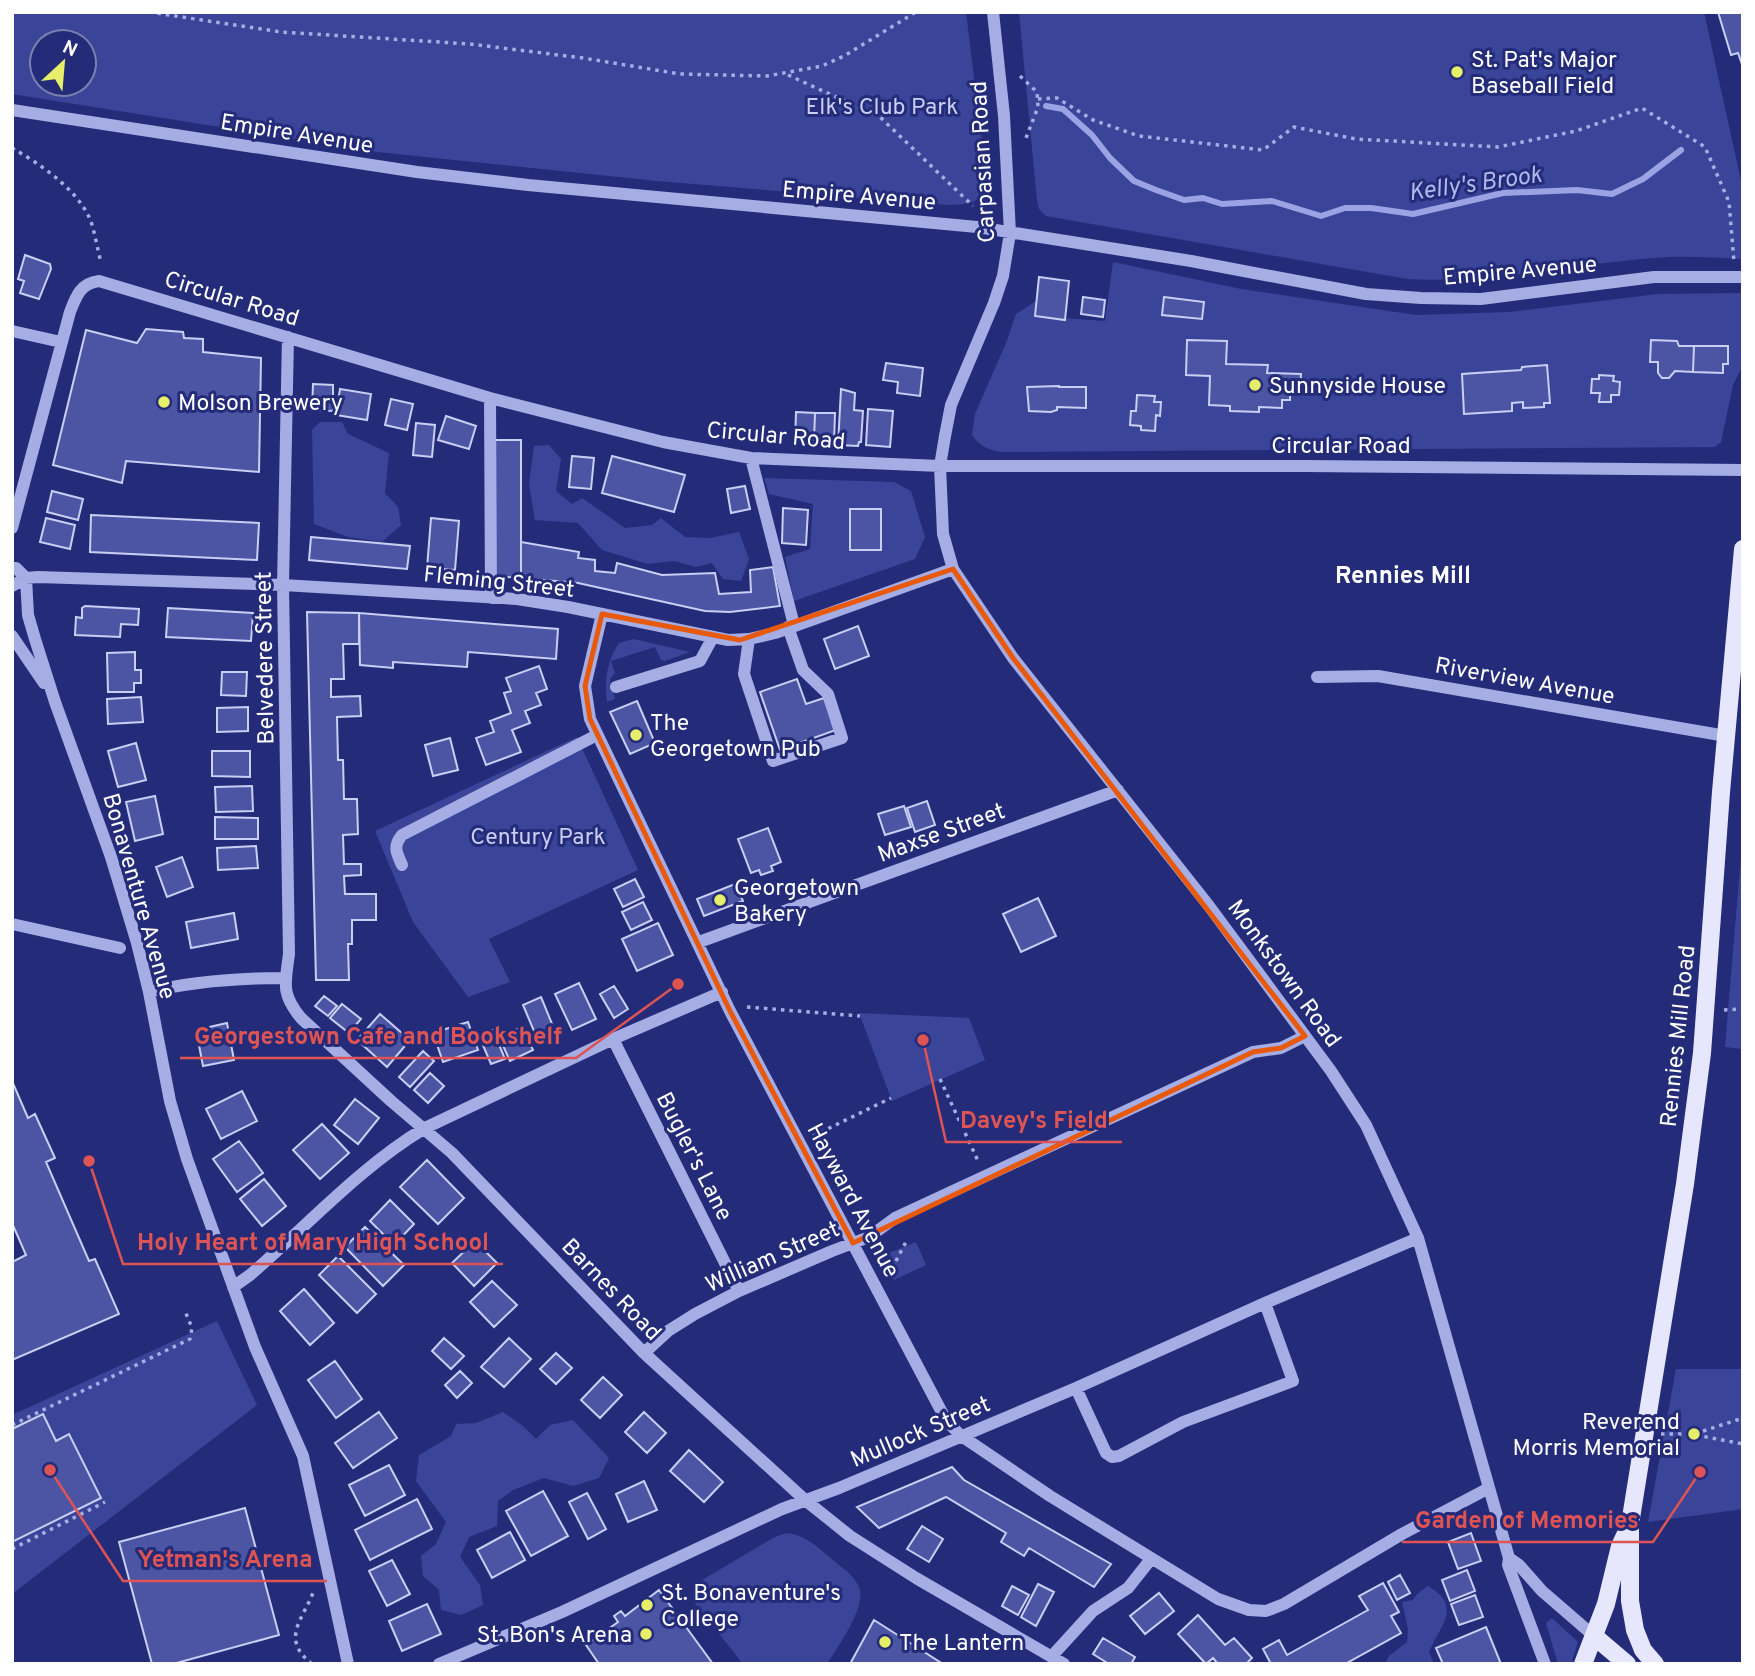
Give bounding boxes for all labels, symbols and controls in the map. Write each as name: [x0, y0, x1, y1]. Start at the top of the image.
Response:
north arrow: [28, 28, 98, 98]
text: N: [58, 36, 81, 63]
place label: St. Pat's Major Baseball Field: [1471, 47, 1617, 102]
marker: St. Pat's Major Baseball Field: [1449, 64, 1465, 80]
street label: Carpasian Road: [966, 80, 1003, 244]
park label: Elk's Club Park: [806, 94, 958, 123]
street label: Empire Avenue: [218, 109, 375, 162]
water label: Kelly's Brook: [1407, 161, 1545, 209]
street label: Empire Avenue: [781, 176, 937, 219]
street label: Empire Avenue: [1442, 251, 1598, 294]
street label: Circular Road: [160, 266, 302, 335]
place label: Sunnyside House: [1269, 373, 1446, 402]
marker: Sunnyside House: [1247, 377, 1263, 393]
place label: Molson Brewery: [178, 390, 343, 419]
marker: Molson Brewery: [156, 394, 172, 410]
street label: Circular Road: [705, 417, 846, 458]
street label: Circular Road: [1271, 433, 1411, 462]
street label: Fleming Street: [422, 561, 576, 606]
district label: Rennies Mill: [1335, 562, 1471, 592]
street label: Belvedere Street: [250, 571, 283, 745]
street label: Riverview Avenue: [1432, 652, 1617, 713]
place label: The Georgetown Pub: [650, 710, 821, 765]
marker: The Georgetown Pub: [628, 727, 644, 743]
street label: Bonaventure Avenue: [94, 790, 181, 1003]
street label: Maxse Street: [874, 798, 1009, 871]
park label: Century Park: [470, 824, 606, 853]
place label: Georgetown Bakery: [734, 875, 859, 930]
marker: Georgetown Bakery: [712, 892, 728, 908]
street label: Monkstown Road: [1220, 895, 1346, 1054]
street label: Rennies Mill Road: [1656, 944, 1703, 1129]
callout: Georgestown Cafe and Bookshelf: [180, 1013, 576, 1058]
text: Georgestown Cafe and Bookshelf: [194, 1023, 562, 1053]
street label: Bugler's Lane: [648, 1088, 738, 1226]
callout: Davey's Field: [946, 1097, 1122, 1142]
text: Davey's Field: [960, 1107, 1108, 1137]
street label: Hayward Avenue: [799, 1119, 905, 1283]
street label: William Street: [701, 1216, 845, 1301]
callout: Holy Heart of Mary High School: [123, 1219, 503, 1264]
text: Holy Heart of Mary High School: [137, 1229, 489, 1259]
street label: Barnes Road: [554, 1233, 666, 1348]
street label: Mullock Street: [847, 1391, 995, 1476]
place label: Reverend Morris Memorial: [1513, 1409, 1680, 1464]
marker: Reverend Morris Memorial: [1686, 1426, 1702, 1442]
callout: Garden of Memories: [1402, 1497, 1653, 1542]
text: Garden of Memories: [1415, 1507, 1639, 1537]
callout: Yetman's Arena: [123, 1536, 327, 1581]
text: Yetman's Arena: [137, 1546, 313, 1576]
place label: St. Bonaventure's College: [661, 1580, 841, 1635]
marker: St. Bonaventure's College: [639, 1597, 655, 1613]
place label: St. Bon's Arena: [477, 1622, 632, 1651]
marker: St. Bon's Arena: [638, 1626, 654, 1642]
place label: The Lantern: [899, 1630, 1024, 1659]
marker: The Lantern: [877, 1634, 893, 1650]

